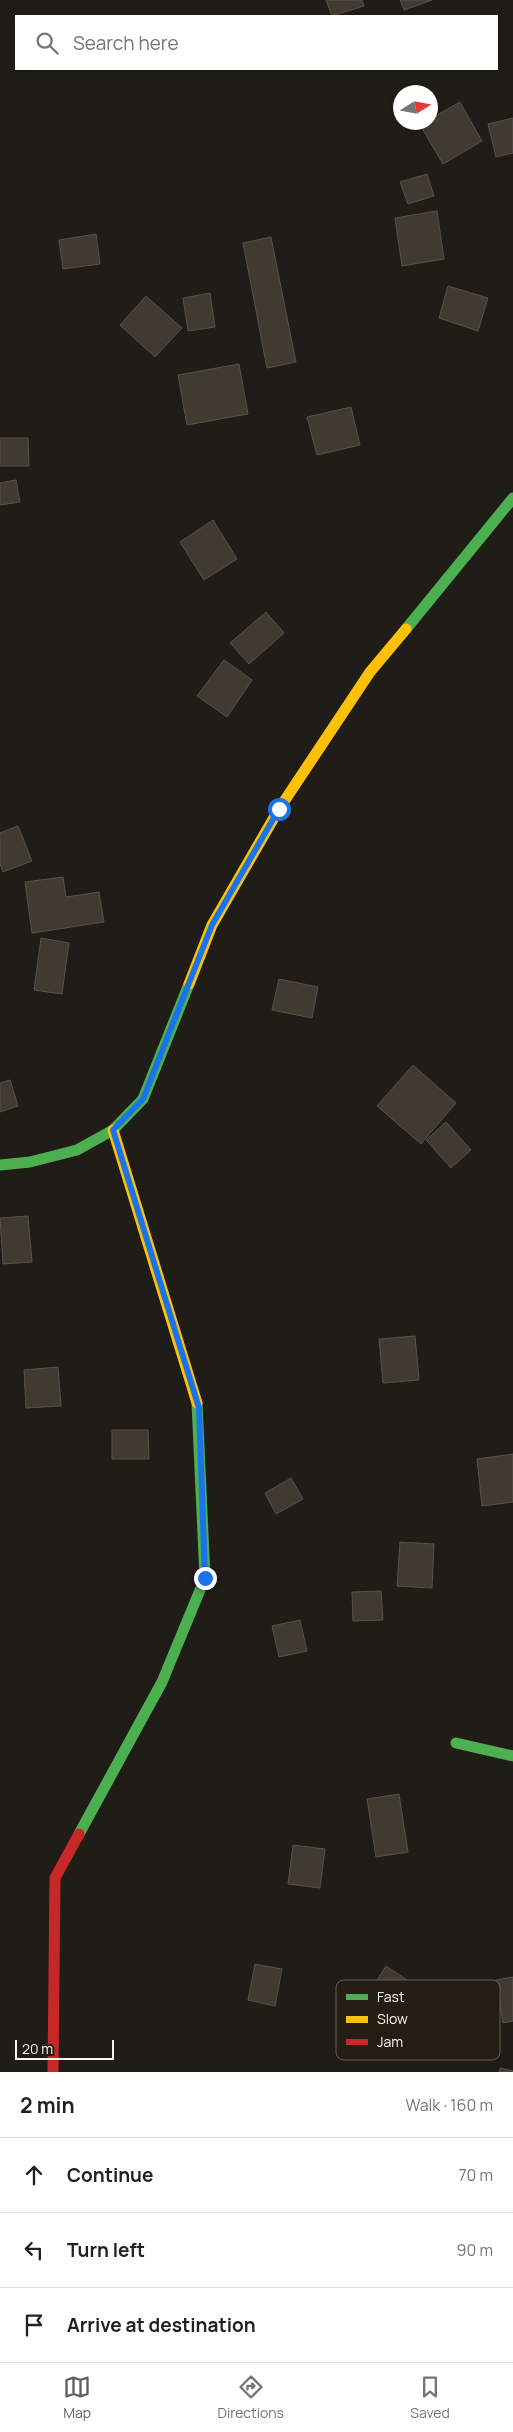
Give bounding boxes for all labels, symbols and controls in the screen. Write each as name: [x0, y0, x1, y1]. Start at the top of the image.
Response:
search box: [15, 15, 498, 70]
icon: search: [33, 29, 61, 57]
text: Search here: [73, 30, 179, 56]
north arrow: [393, 85, 438, 130]
route start: [268, 798, 291, 821]
route end: [194, 1567, 217, 1590]
legend: [336, 1980, 500, 2060]
text: Fast: [377, 1987, 405, 2006]
text: Slow: [377, 2009, 408, 2028]
text: Jam: [377, 2032, 403, 2051]
scale bar: [15, 2037, 114, 2060]
text: 20 m: [22, 2039, 53, 2058]
text: 2 min: [20, 2091, 75, 2119]
text: Walk · 160 m: [405, 2094, 493, 2116]
icon: ahead: [20, 2161, 48, 2189]
text: Continue: [67, 2162, 153, 2188]
text: 70 m: [458, 2164, 493, 2186]
icon: left: [20, 2236, 48, 2264]
text: Turn left: [67, 2237, 145, 2263]
text: 90 m: [457, 2239, 493, 2261]
icon: arrive: [20, 2311, 48, 2339]
text: Arrive at destination: [67, 2312, 256, 2338]
tab: Map: [63, 2373, 91, 2422]
tab: Directions: [218, 2373, 284, 2422]
tab: Saved: [410, 2373, 450, 2422]

